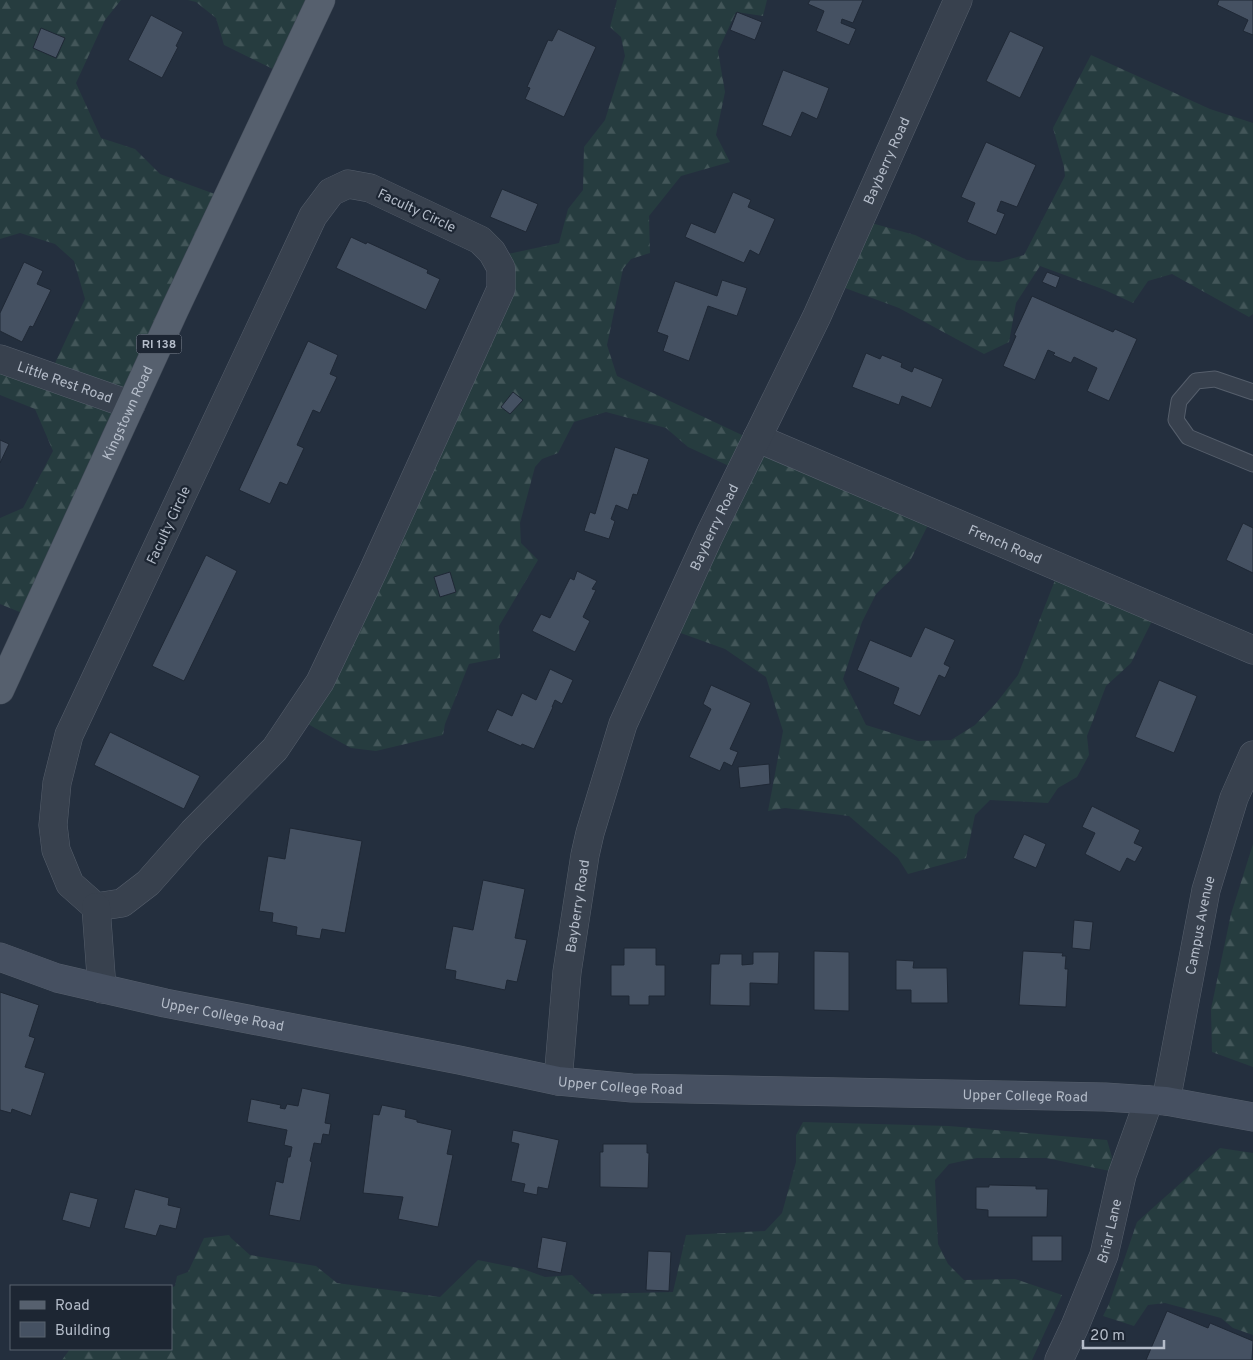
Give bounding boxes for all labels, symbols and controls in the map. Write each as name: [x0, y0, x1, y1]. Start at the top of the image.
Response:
street label: Bayberry Road: [861, 115, 915, 208]
street label: Faculty Circle: [375, 186, 458, 237]
road number: RI 138: [136, 334, 182, 354]
street label: Little Rest Road: [15, 359, 115, 408]
street label: Kingstown Road: [100, 364, 158, 463]
street label: Bayberry Road: [687, 482, 743, 574]
street label: Faculty Circle: [144, 484, 195, 567]
street label: French Road: [965, 522, 1044, 569]
street label: Bayberry Road: [563, 859, 594, 954]
street label: Campus Avenue: [1183, 874, 1220, 976]
street label: Upper College Road: [159, 995, 285, 1036]
street label: Upper College Road: [557, 1074, 683, 1099]
street label: Upper College Road: [963, 1087, 1088, 1107]
street label: Briar Lane: [1094, 1197, 1126, 1266]
legend: [10, 1285, 172, 1350]
text: Road: [55, 1297, 90, 1316]
scale bar: [1083, 1318, 1164, 1350]
text: Building: [55, 1322, 110, 1341]
text: 20 m: [1090, 1327, 1125, 1346]

